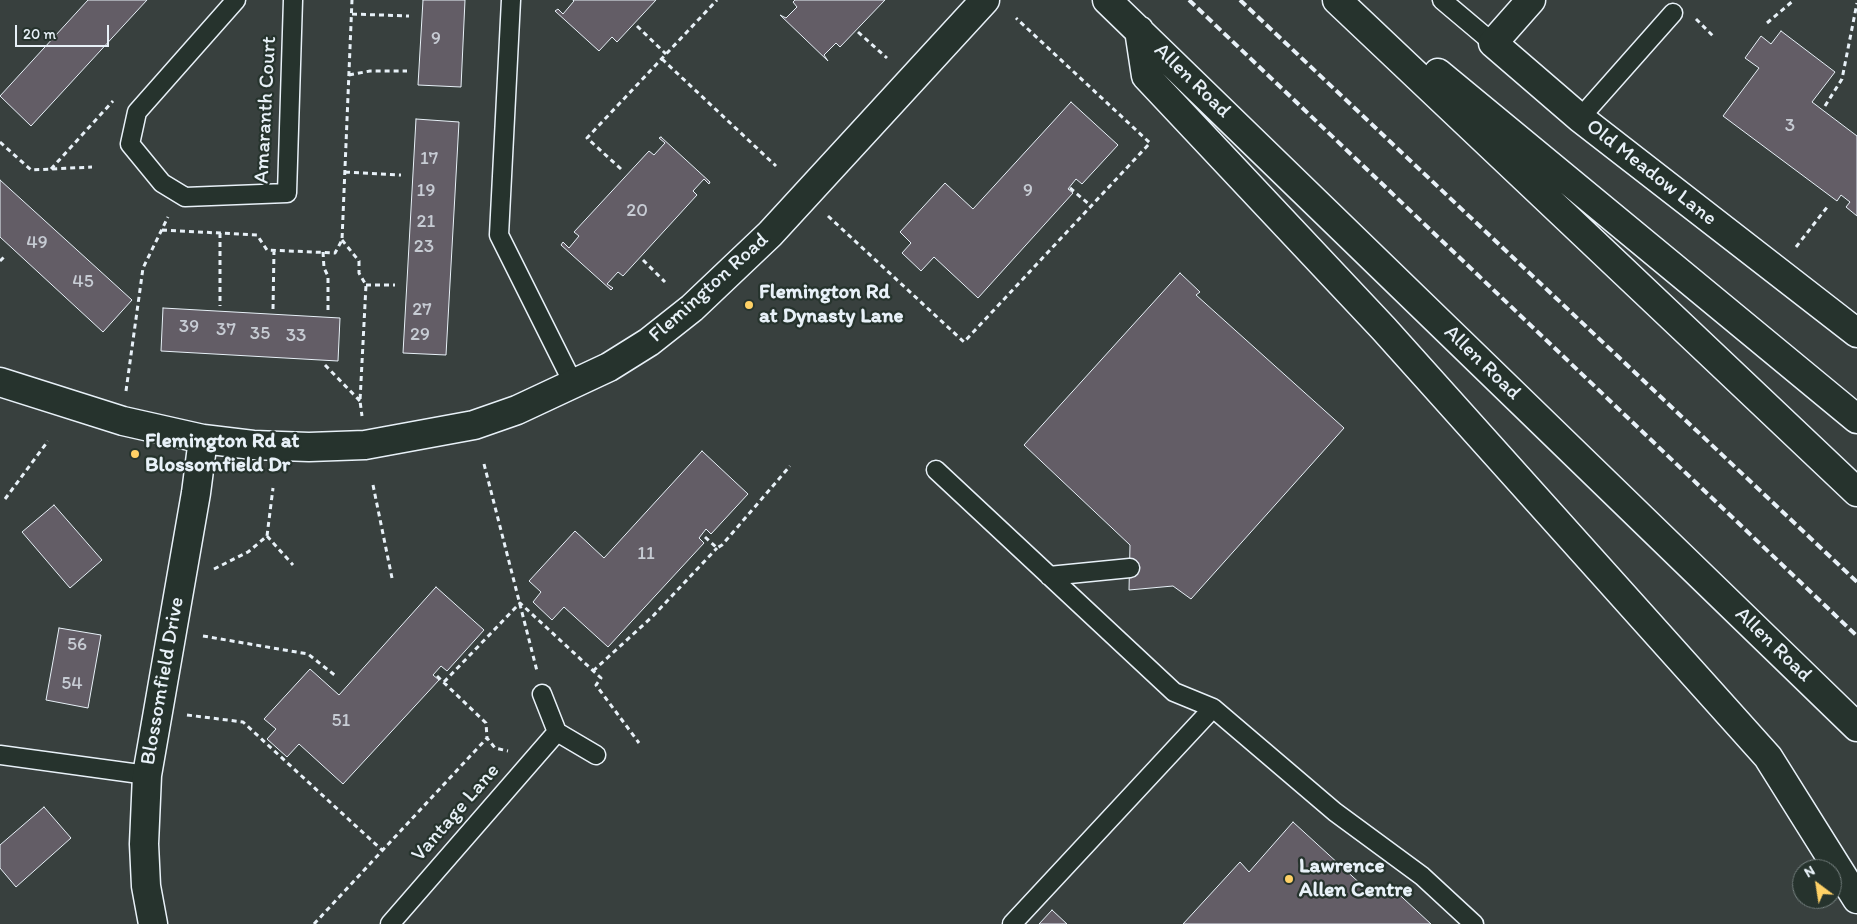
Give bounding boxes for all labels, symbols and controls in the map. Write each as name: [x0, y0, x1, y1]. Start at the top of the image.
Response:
scale bar: [18, 15, 111, 47]
text: 20 m: [23, 25, 56, 43]
house number: 9: [431, 28, 441, 50]
street label: Amaranth Court: [250, 36, 282, 184]
street label: Allen Road: [1148, 38, 1236, 124]
street label: Old Meadow Lane: [1581, 114, 1721, 232]
house number: 3: [1785, 115, 1795, 137]
house number: 17: [420, 148, 438, 170]
house number: 19: [417, 180, 435, 202]
house number: 9: [1023, 180, 1033, 202]
house number: 20: [626, 200, 648, 222]
house number: 21: [417, 211, 435, 233]
street label: Flemington Road: [644, 228, 774, 348]
house number: 49: [26, 232, 48, 254]
house number: 23: [414, 236, 434, 258]
house number: 45: [72, 271, 94, 293]
place label: Flemington Rd at Dynasty Lane: [759, 280, 904, 330]
house number: 27: [412, 299, 432, 321]
marker: Flemington Rd at Dynasty Lane: [743, 299, 755, 311]
house number: 39: [179, 316, 199, 338]
house number: 37: [216, 319, 236, 341]
street label: Allen Road: [1438, 320, 1526, 406]
house number: 35: [250, 323, 270, 345]
house number: 29: [410, 324, 430, 346]
house number: 33: [286, 325, 306, 347]
place label: Flemington Rd at Blossomfield Dr: [145, 429, 299, 479]
marker: Flemington Rd at Blossomfield Dr: [129, 448, 141, 460]
house number: 11: [637, 543, 655, 565]
street label: Blossomfield Drive: [136, 595, 190, 767]
street label: Allen Road: [1729, 602, 1817, 688]
house number: 56: [67, 634, 87, 656]
house number: 54: [61, 673, 83, 695]
house number: 51: [332, 710, 350, 732]
street label: Vantage Lane: [407, 759, 505, 867]
place label: Lawrence Allen Centre: [1299, 854, 1413, 904]
north arrow: [1792, 859, 1842, 909]
text: N: [1801, 862, 1818, 881]
marker: Lawrence Allen Centre: [1283, 873, 1295, 885]

